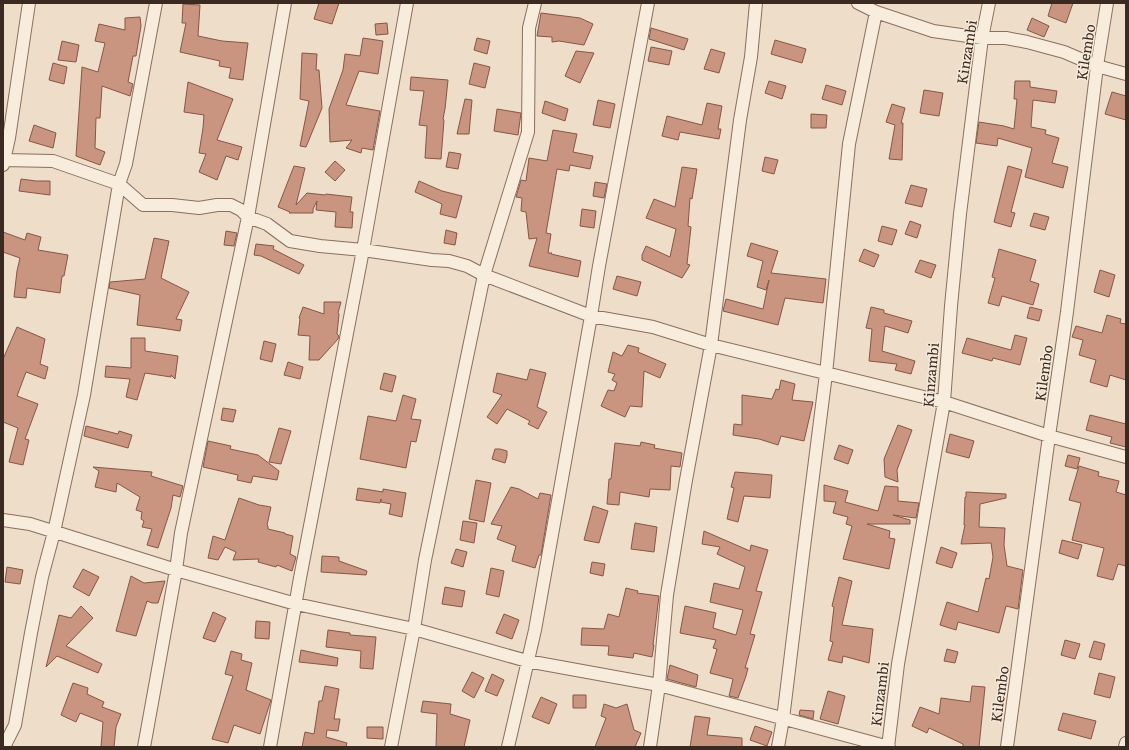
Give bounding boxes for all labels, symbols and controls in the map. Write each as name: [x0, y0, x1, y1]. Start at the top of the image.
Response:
street label: Kinzambi: [951, 18, 981, 86]
street label: Kilembo: [1071, 22, 1099, 82]
street label: Kinzambi: [917, 341, 943, 408]
street label: Kilembo: [1029, 344, 1057, 402]
street label: Kinzambi: [865, 660, 893, 727]
street label: Kilembo: [985, 665, 1013, 723]

